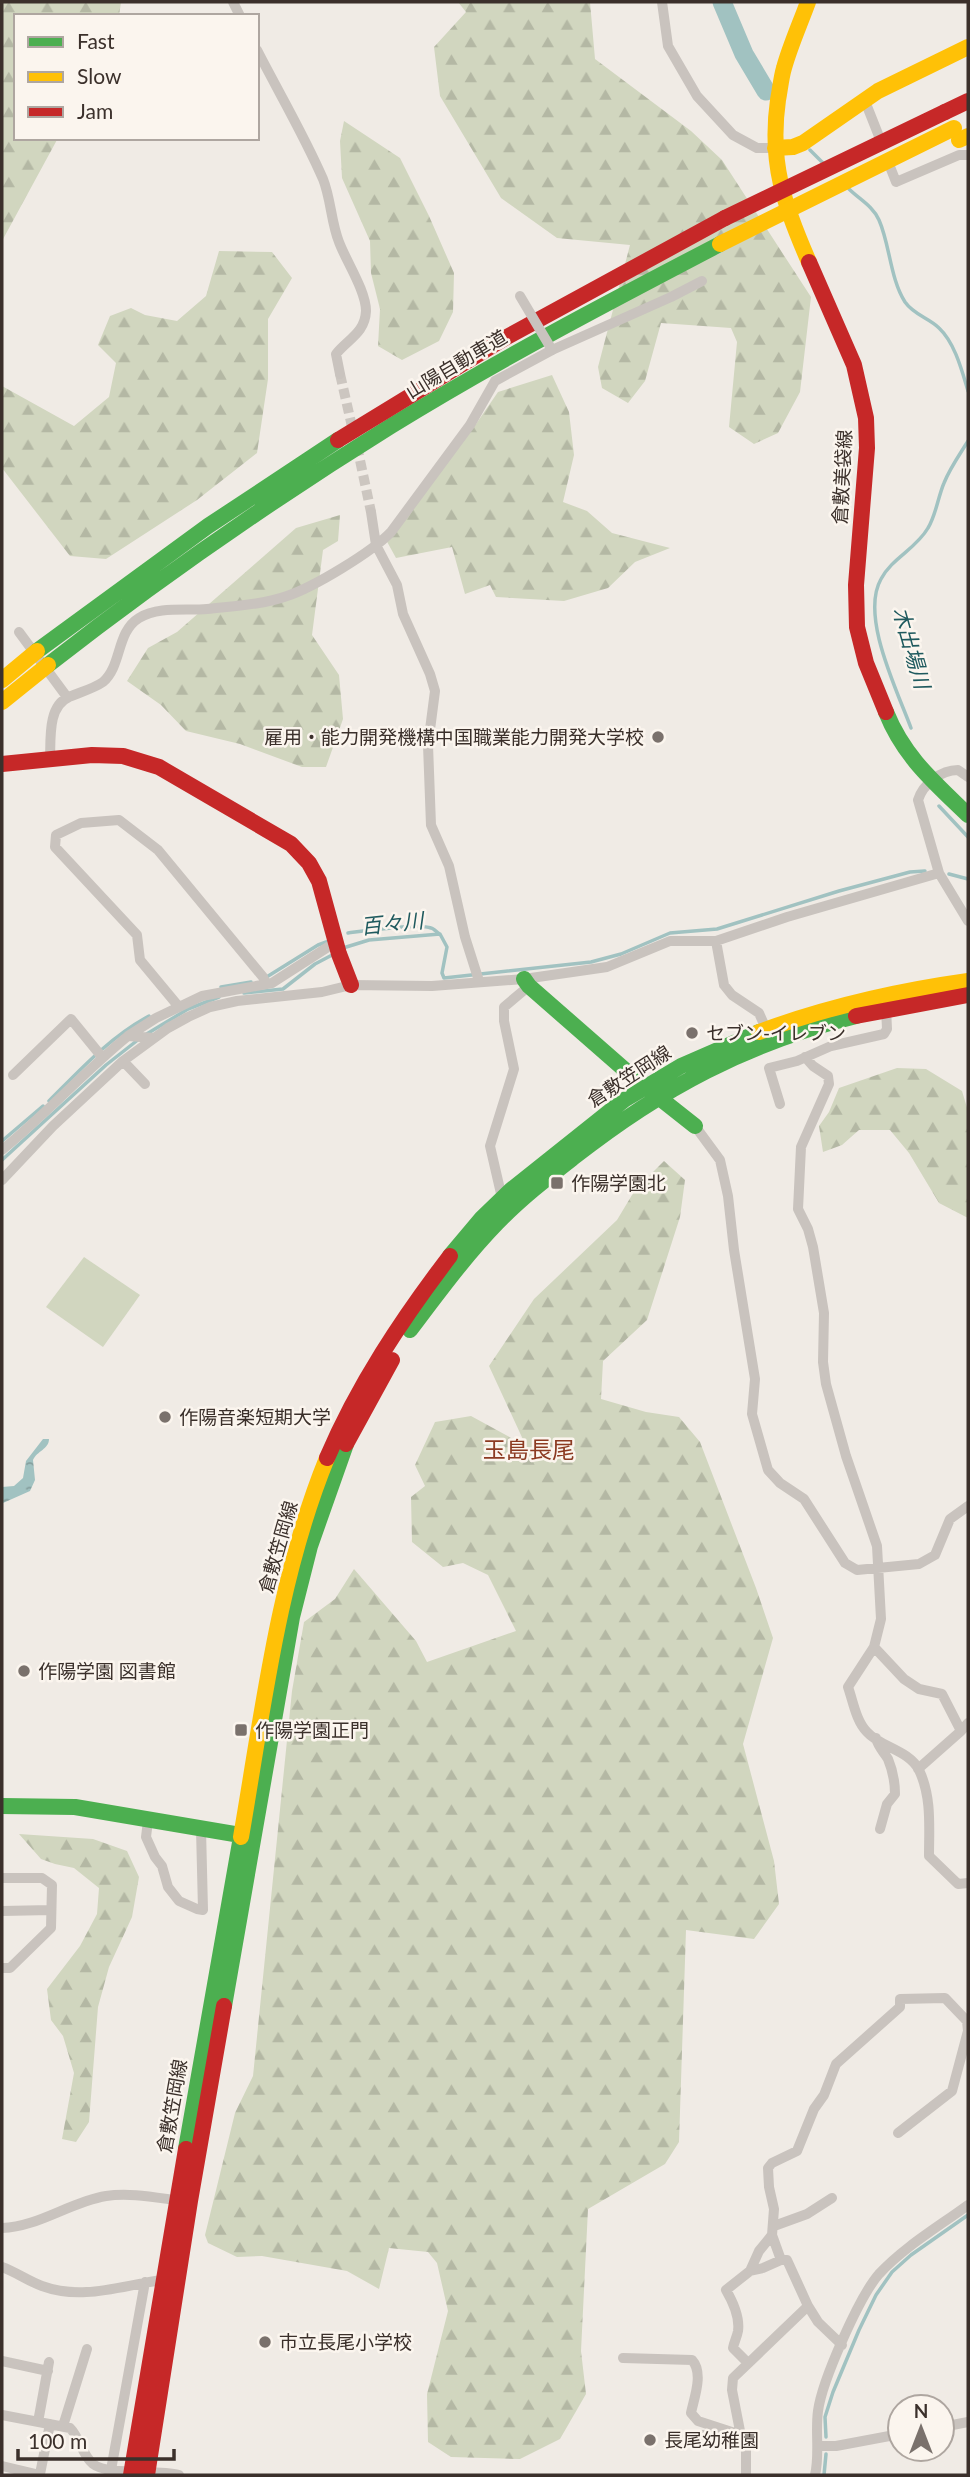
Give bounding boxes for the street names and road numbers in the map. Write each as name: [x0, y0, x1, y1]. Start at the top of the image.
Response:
street label: 山陽自動車道: [401, 324, 511, 403]
street label: 倉敷美袋線: [828, 429, 855, 525]
street label: 倉敷笠岡線: [583, 1040, 675, 1111]
street label: 倉敷笠岡線: [253, 1498, 302, 1596]
street label: 倉敷笠岡線: [152, 2057, 191, 2155]

